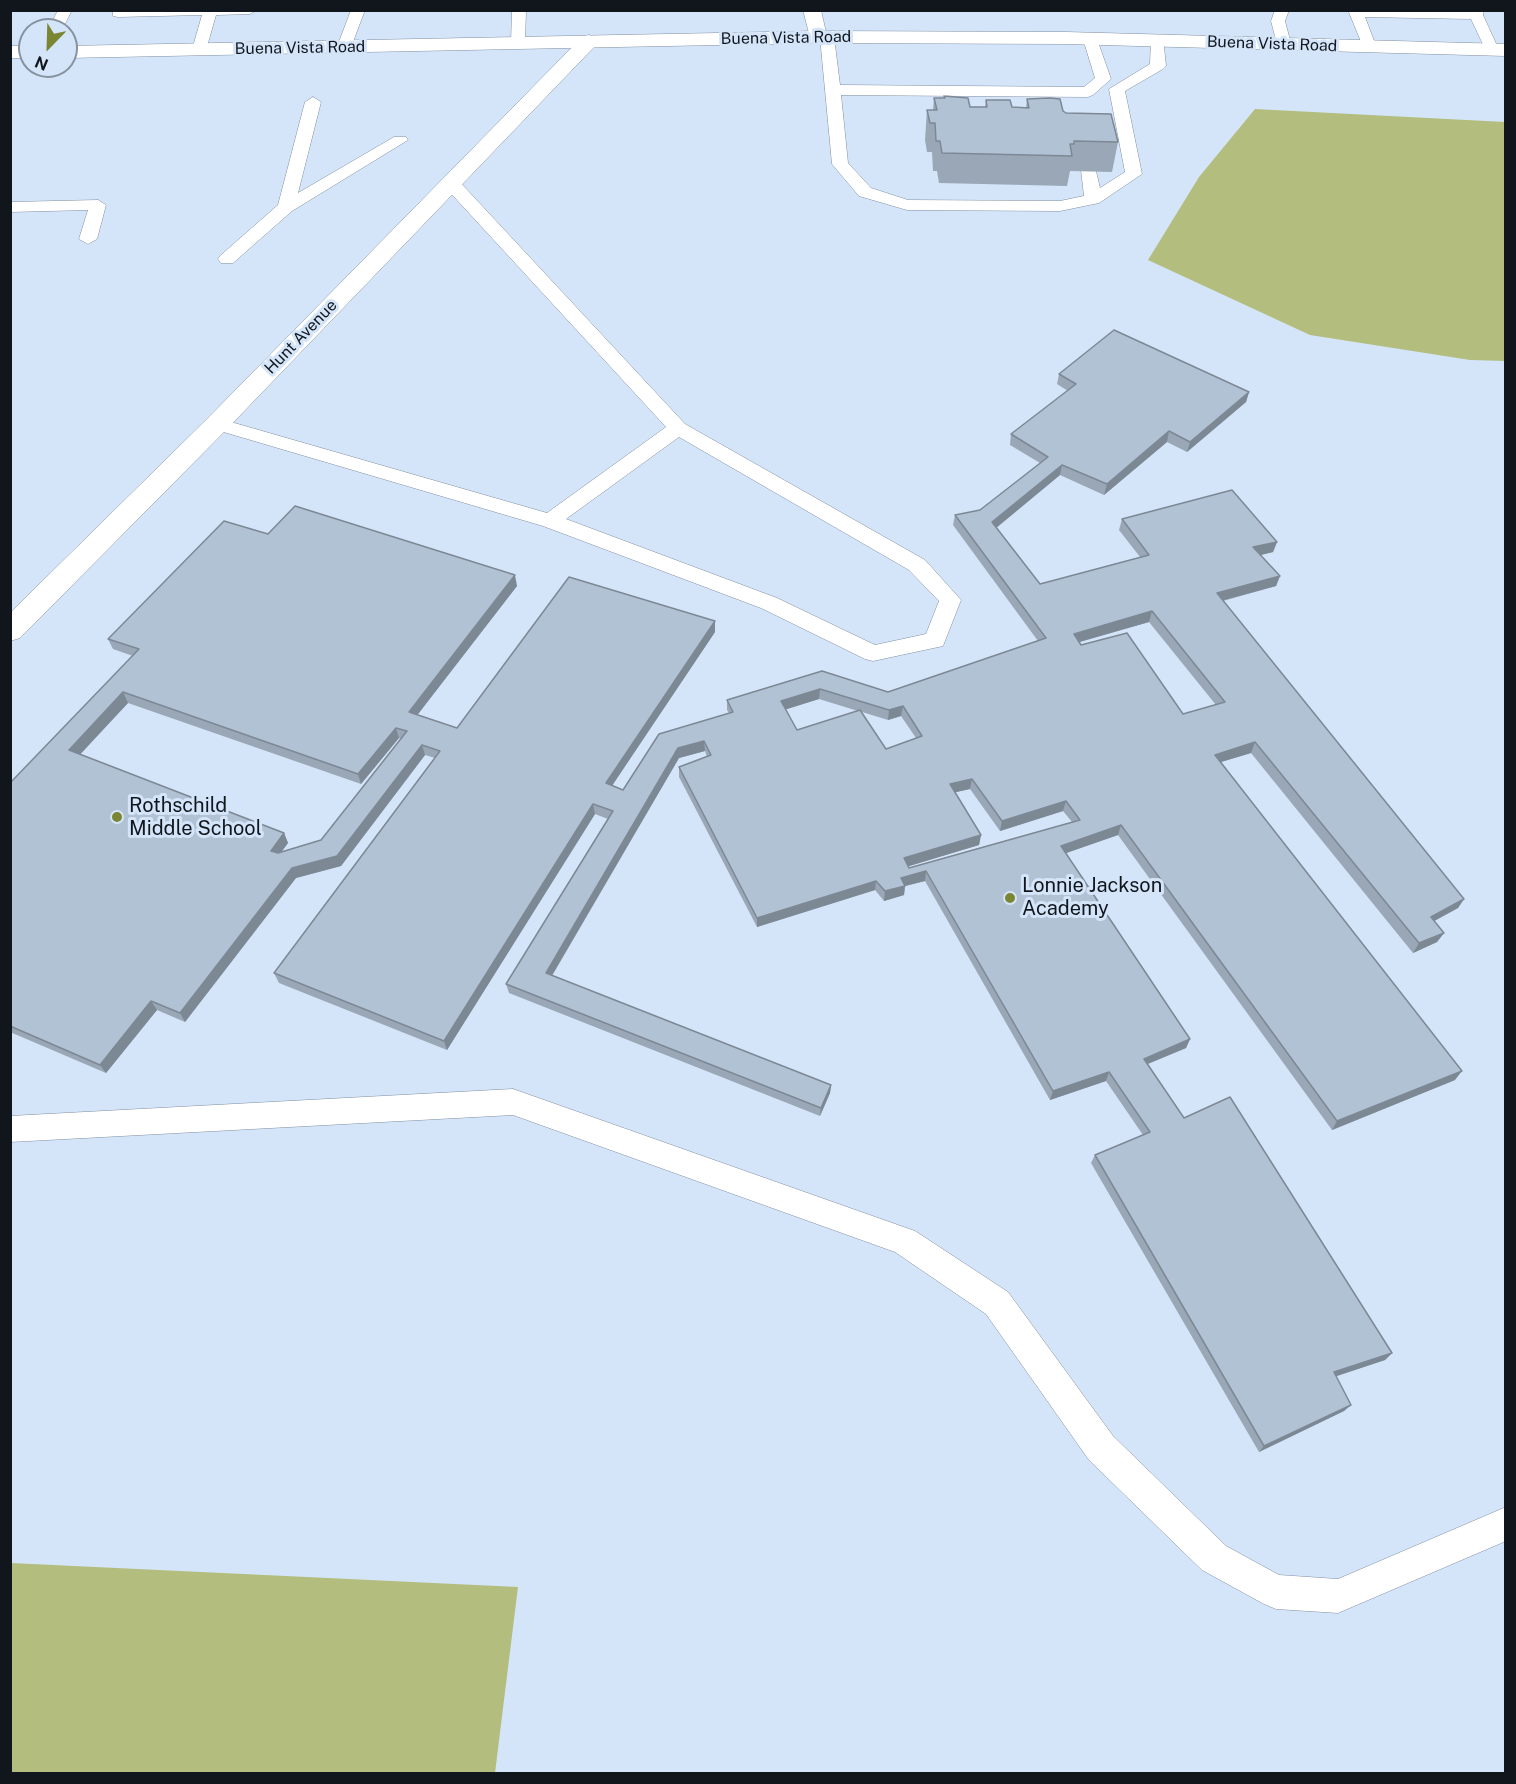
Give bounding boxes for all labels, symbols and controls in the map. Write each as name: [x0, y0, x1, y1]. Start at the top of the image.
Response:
north arrow: [18, 18, 78, 78]
street label: Buena Vista Road: [721, 27, 851, 49]
street label: Buena Vista Road: [1206, 32, 1338, 56]
street label: Buena Vista Road: [235, 37, 365, 59]
text: N: [32, 52, 51, 74]
street label: Hunt Avenue: [261, 296, 341, 378]
place label: Rothschild Middle School: [129, 794, 262, 841]
marker: Rothschild Middle School: [110, 810, 124, 824]
place label: Lonnie Jackson Academy: [1022, 874, 1162, 921]
marker: Lonnie Jackson Academy: [1003, 891, 1017, 905]

